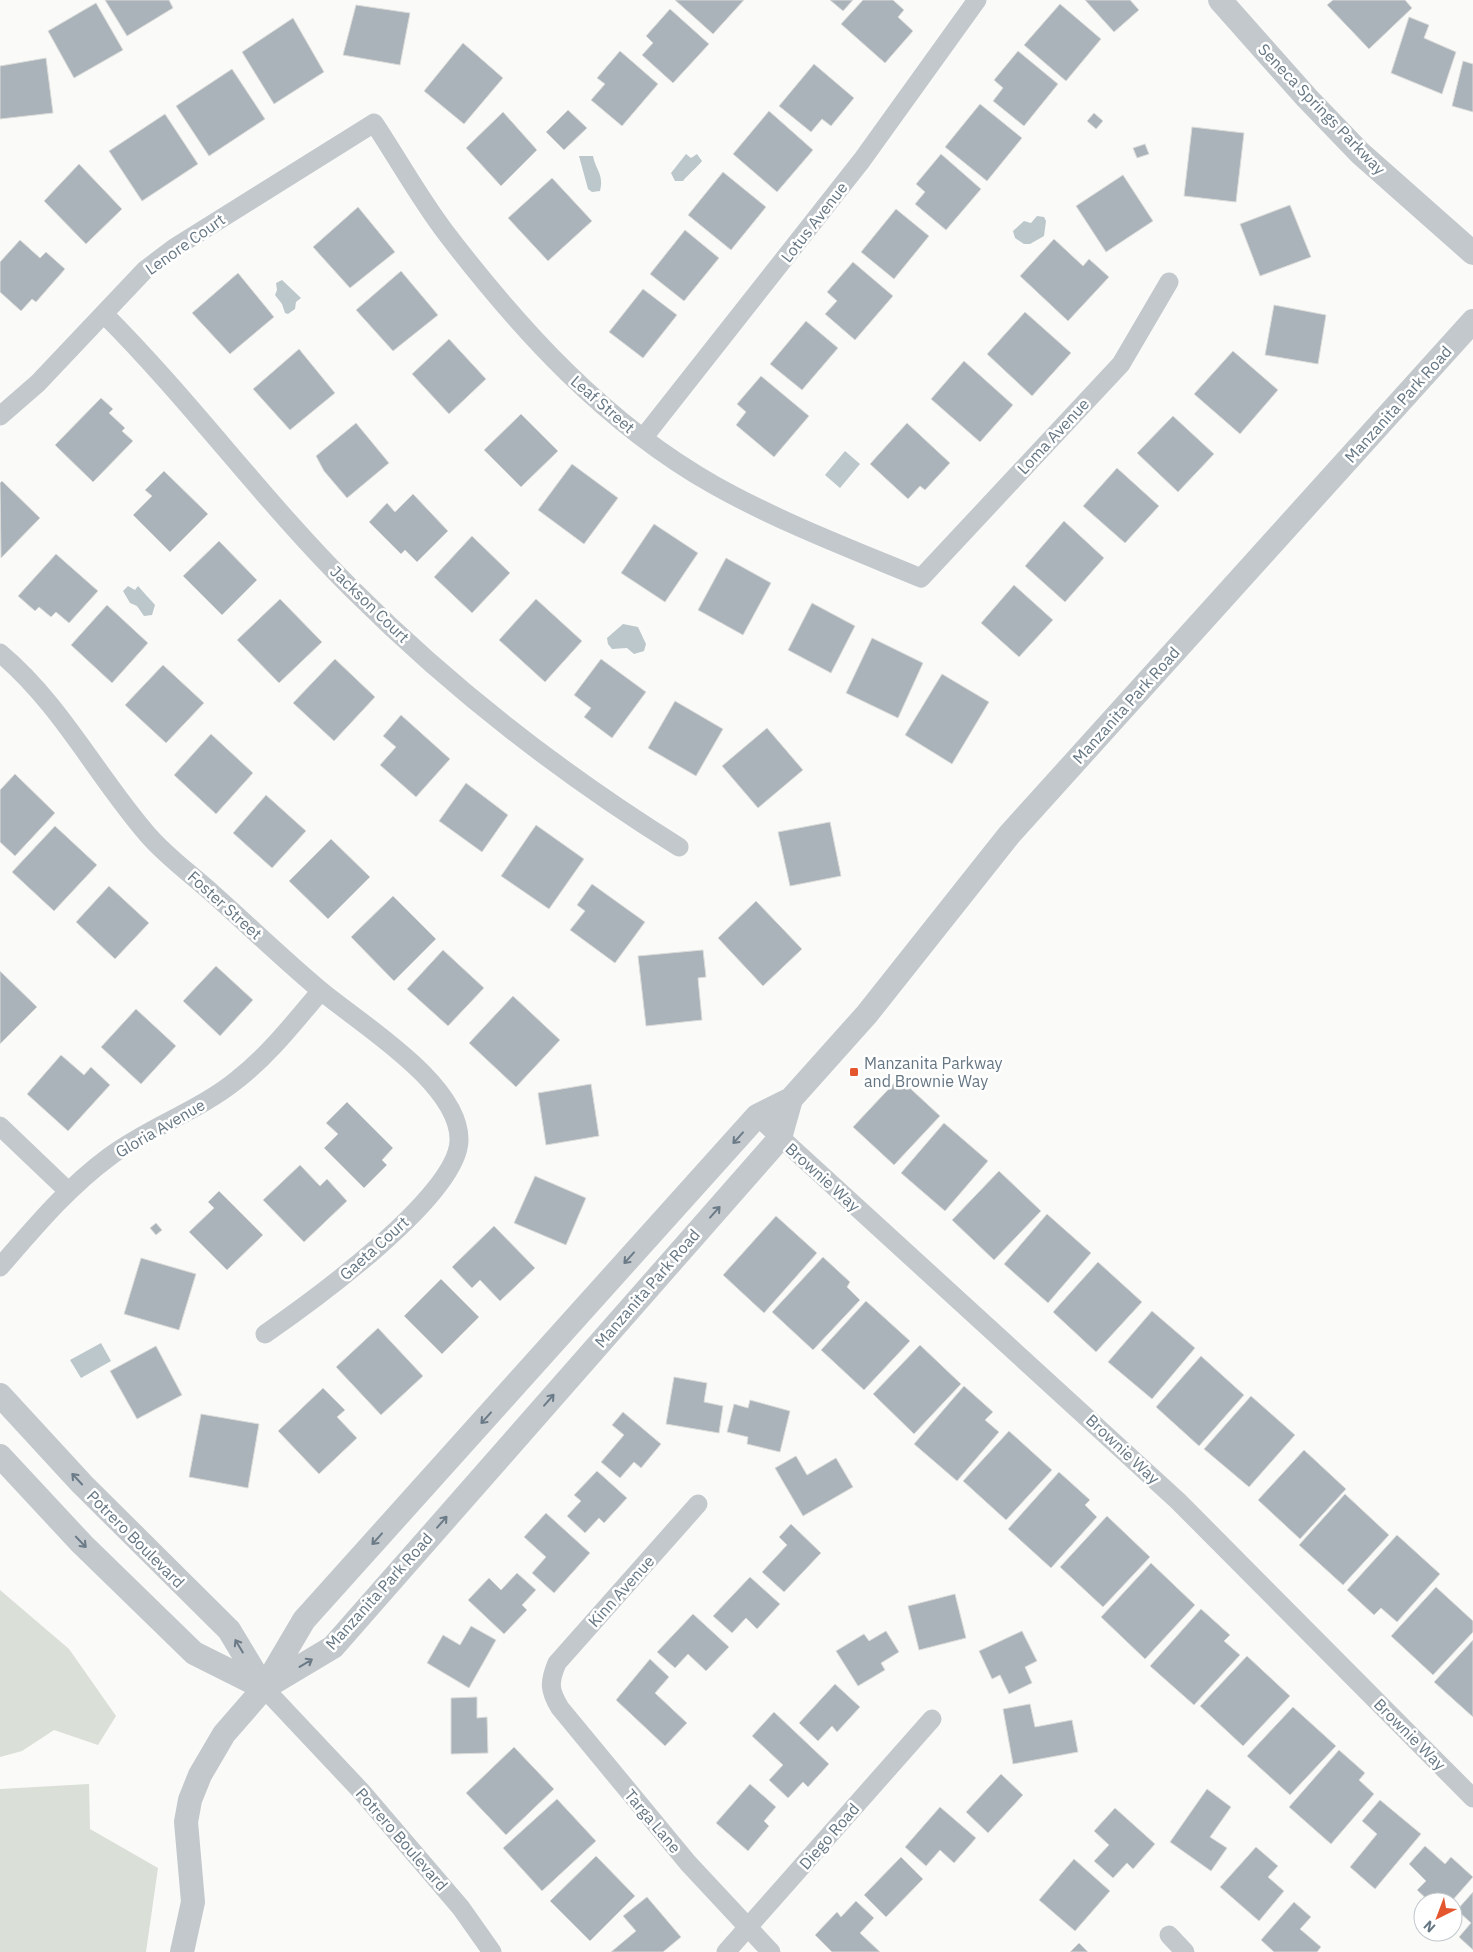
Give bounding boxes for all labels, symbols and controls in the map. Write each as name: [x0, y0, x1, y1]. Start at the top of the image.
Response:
street label: Seneca Springs Parkway: [1254, 39, 1390, 179]
street label: Lotus Avenue: [776, 178, 852, 266]
street label: Lenore Court: [141, 209, 229, 279]
street label: Manzanita Park Road: [1340, 341, 1456, 467]
street label: Leaf Street: [567, 371, 639, 437]
street label: Loma Avenue: [1013, 394, 1093, 478]
street label: Jackson Court: [326, 561, 414, 647]
street label: Manzanita Park Road: [1068, 642, 1184, 768]
street label: Foster Street: [184, 866, 266, 944]
place label: Manzanita Parkway and Brownie Way: [864, 1053, 1003, 1091]
marker: Manzanita Parkway and Brownie Way: [848, 1066, 860, 1078]
street label: Gloria Avenue: [112, 1094, 209, 1162]
one-way arrow: [732, 1131, 744, 1144]
street label: Brownie Way: [782, 1138, 864, 1216]
one-way arrow: [709, 1206, 720, 1219]
street label: Gaeta Court: [335, 1212, 413, 1284]
street label: Manzanita Park Road: [590, 1225, 704, 1351]
one-way arrow: [624, 1252, 635, 1265]
one-way arrow: [543, 1393, 555, 1406]
street label: Brownie Way: [1082, 1410, 1164, 1488]
one-way arrow: [480, 1412, 491, 1425]
one-way arrow: [71, 1473, 83, 1486]
street label: Potrero Boulevard: [83, 1486, 189, 1592]
one-way arrow: [436, 1515, 448, 1528]
street label: Manzanita Park Road: [321, 1528, 437, 1654]
one-way arrow: [371, 1533, 383, 1546]
one-way arrow: [75, 1536, 87, 1549]
street label: Kinn Avenue: [584, 1551, 659, 1631]
one-way arrow: [233, 1639, 243, 1653]
one-way arrow: [298, 1657, 312, 1667]
street label: Brownie Way: [1370, 1694, 1450, 1774]
street label: Potrero Boulevard: [352, 1783, 452, 1895]
street label: Targa Lane: [621, 1785, 686, 1857]
street label: Diego Road: [795, 1799, 863, 1873]
north arrow: [1413, 1892, 1463, 1942]
text: N: [1420, 1917, 1439, 1937]

